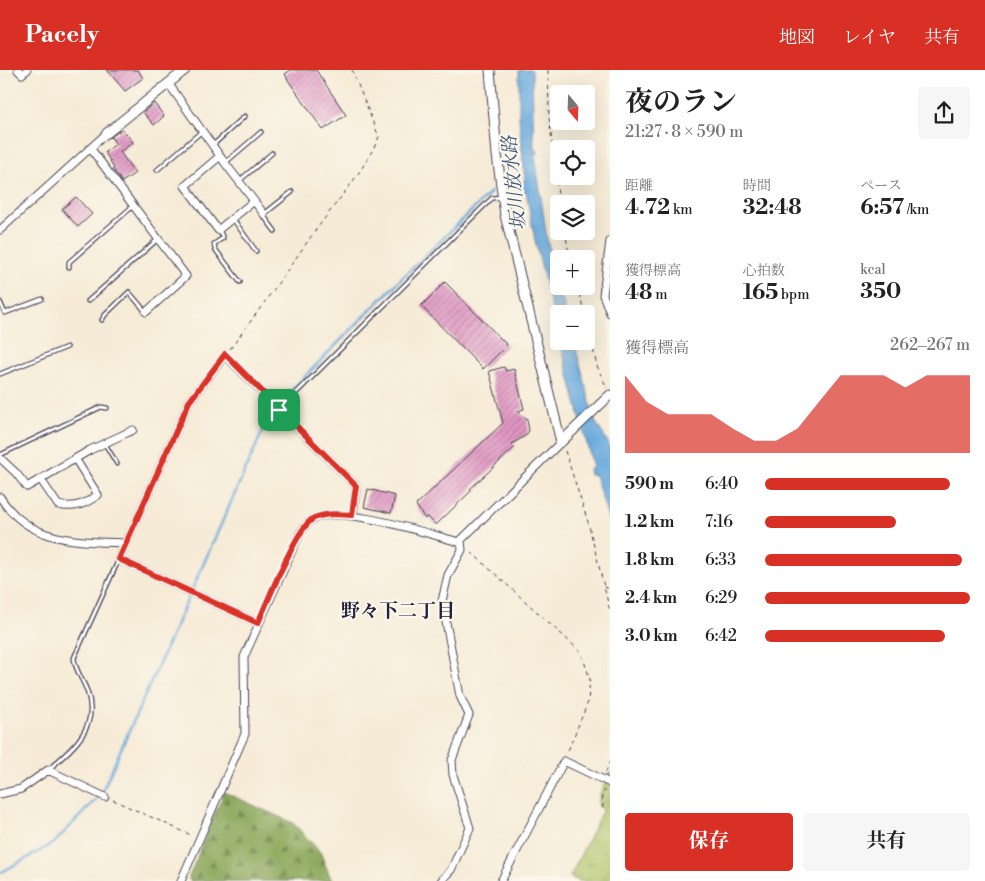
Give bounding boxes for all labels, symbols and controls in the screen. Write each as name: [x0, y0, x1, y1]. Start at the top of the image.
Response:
text: Pacely: [25, 20, 99, 50]
text: 地図: [779, 26, 815, 49]
text: レイヤ: [843, 26, 896, 49]
text: 共有: [924, 26, 960, 49]
north arrow: [550, 85, 595, 130]
map controls: [550, 85, 595, 350]
text: 夜のラン: [625, 85, 737, 120]
button: share: [918, 87, 970, 139]
text: 21:27 · 8 × 590 m: [625, 122, 743, 142]
water label: 坂川放水路: [497, 132, 531, 231]
button: locate: [550, 140, 595, 185]
text: 距離: [625, 177, 653, 195]
text: 時間: [743, 177, 771, 195]
text: ペース: [860, 177, 902, 195]
button: layers: [550, 195, 595, 240]
text: 4.72: [625, 195, 670, 221]
text: 32:48: [743, 195, 802, 221]
text: 6:57: [860, 195, 904, 221]
text: km: [670, 201, 692, 219]
text: /km: [904, 201, 929, 219]
button: +: [550, 250, 595, 295]
text: kcal: [860, 261, 886, 279]
text: 獲得標高: [625, 262, 681, 280]
text: 心拍数: [743, 262, 785, 280]
text: 350: [860, 279, 901, 305]
text: 48: [625, 280, 652, 306]
text: 165: [743, 280, 778, 306]
text: m: [652, 286, 668, 304]
text: bpm: [778, 286, 809, 304]
button: −: [550, 305, 595, 350]
text: 262–267 m: [890, 335, 970, 355]
text: 獲得標高: [625, 338, 689, 358]
pin: [258, 389, 300, 431]
icon: arrive: [265, 396, 293, 424]
text: 590 m: [625, 474, 674, 494]
text: 6:40: [705, 474, 738, 494]
text: 1.2 km: [625, 512, 674, 532]
text: 7:16: [705, 512, 733, 532]
text: 1.8 km: [625, 550, 674, 570]
text: 6:33: [705, 550, 736, 570]
text: 2.4 km: [625, 588, 677, 608]
text: 6:29: [705, 588, 737, 608]
district label: 野々下二丁目: [341, 599, 455, 623]
text: 3.0 km: [625, 626, 678, 646]
text: 6:42: [705, 626, 737, 646]
button: 保存: [625, 813, 793, 871]
button: 共有: [803, 813, 970, 871]

